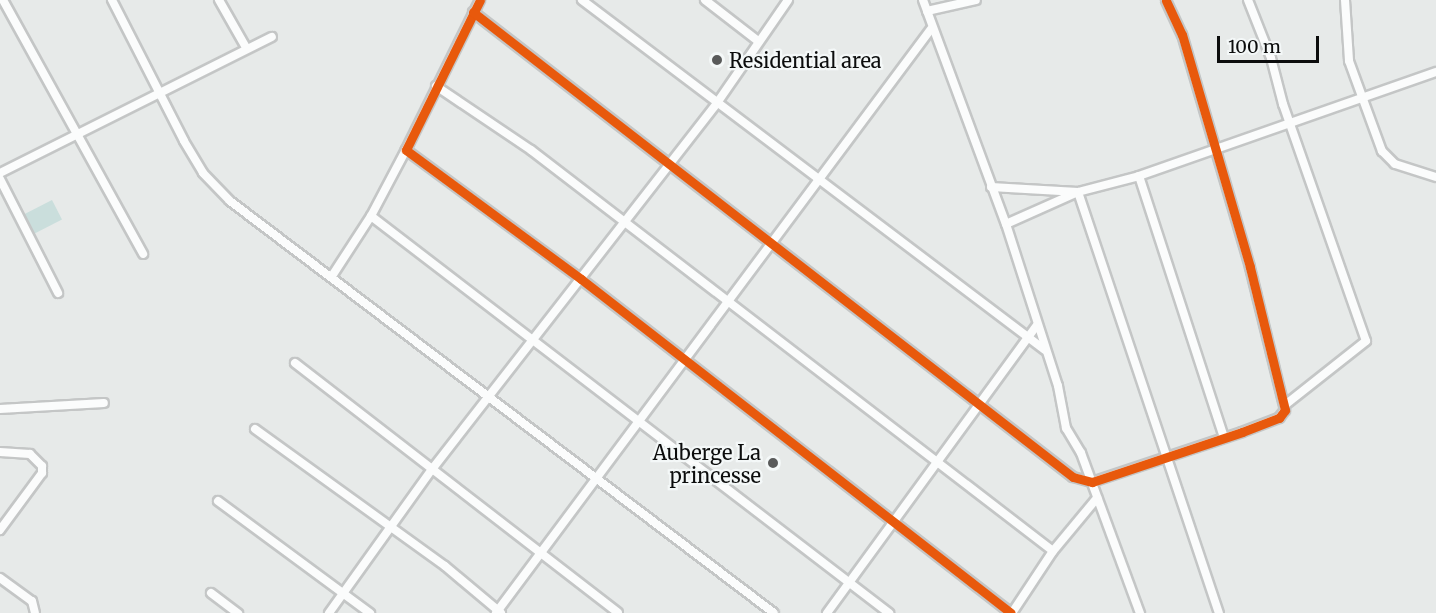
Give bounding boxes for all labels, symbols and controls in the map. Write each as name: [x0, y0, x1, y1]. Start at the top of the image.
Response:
scale bar: [1220, 24, 1322, 62]
text: 100 m: [1228, 35, 1281, 58]
place label: Residential area: [729, 48, 882, 72]
marker: Residential area: [710, 53, 724, 67]
place label: Auberge La princesse: [653, 440, 761, 487]
marker: Auberge La princesse: [766, 456, 780, 470]

